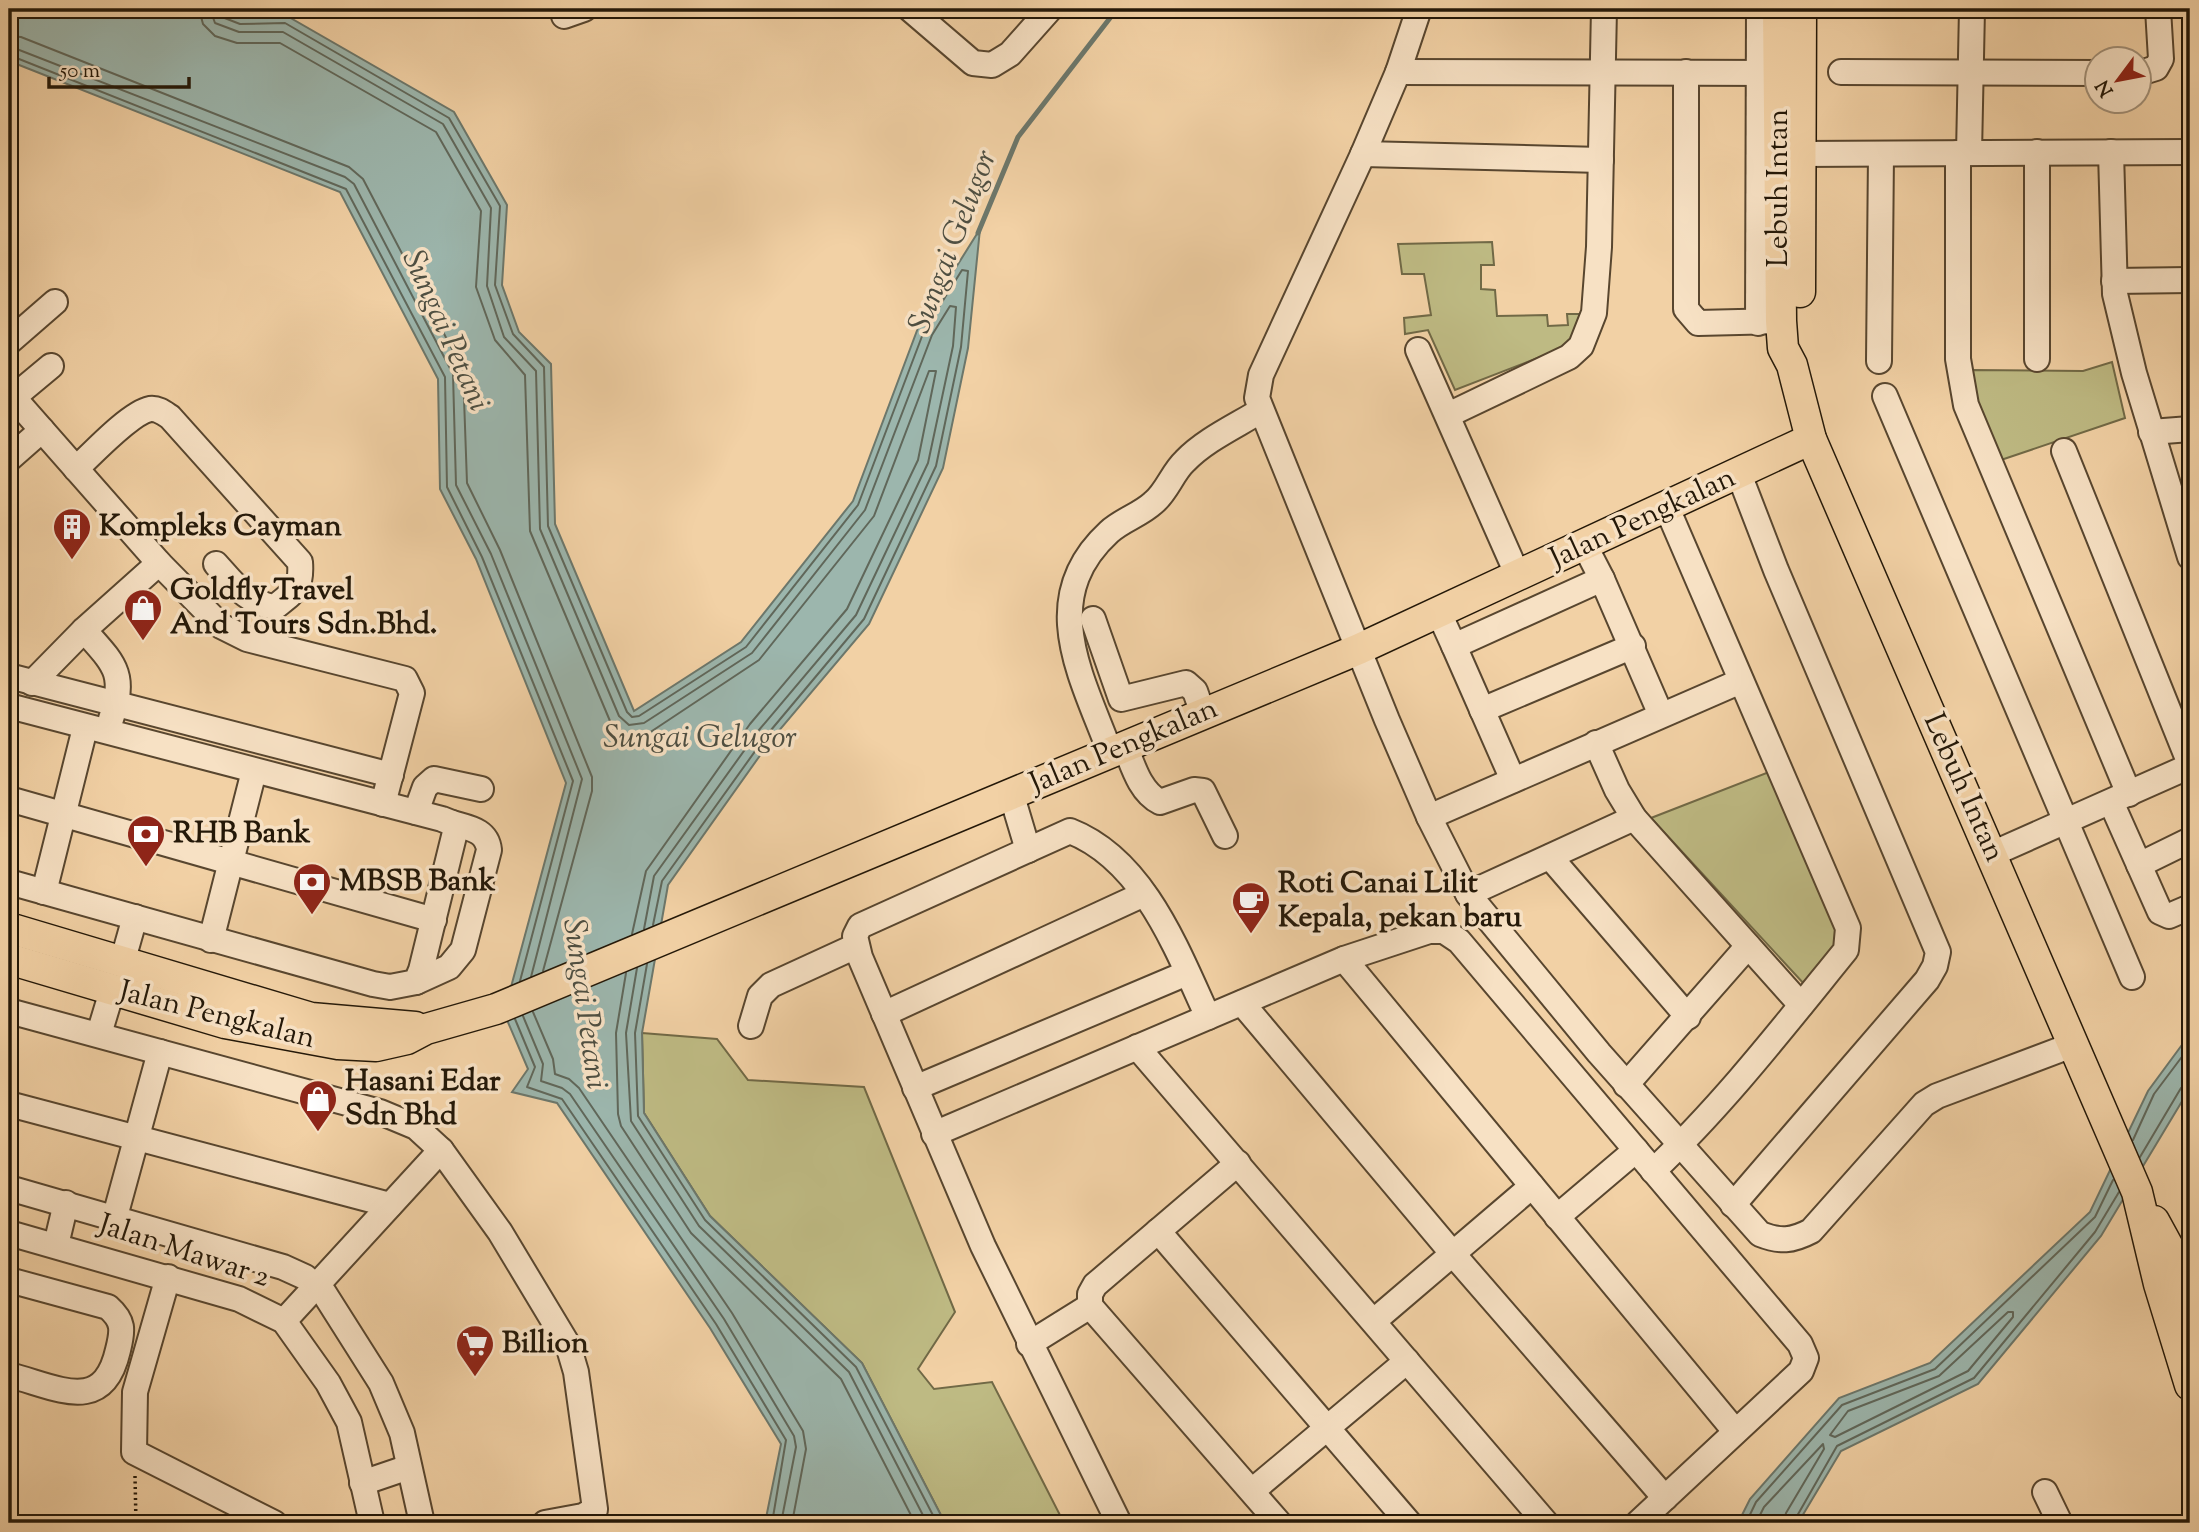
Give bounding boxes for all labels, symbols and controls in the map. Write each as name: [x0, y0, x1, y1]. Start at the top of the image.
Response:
scale bar: [49, 46, 189, 90]
north arrow: [2084, 46, 2154, 116]
text: 50 m: [59, 57, 100, 87]
text: N: [2090, 74, 2121, 101]
street label: Lebuh Intan: [1758, 108, 1801, 267]
water label: Sungai Gelugor: [898, 144, 1010, 340]
water label: Sungai Petani: [389, 243, 501, 419]
street label: Jalan Pengkalan: [1541, 457, 1743, 582]
building icon: Kompleks Cayman: [51, 506, 93, 561]
place label: Kompleks Cayman: [99, 506, 342, 549]
place label: Goldfly Travel And Tours Sdn.Bhd.: [170, 570, 437, 647]
shop icon: Goldfly Travel And Tours Sdn.Bhd.: [122, 587, 164, 642]
street label: Jalan Pengkalan: [1021, 688, 1225, 807]
street label: Lebuh Intan: [1911, 707, 2015, 869]
water label: Sungai Gelugor: [603, 716, 797, 762]
bank icon: RHB Bank: [125, 813, 167, 868]
place label: RHB Bank: [173, 813, 311, 856]
bank icon: MBSB Bank: [291, 861, 333, 916]
place label: MBSB Bank: [339, 861, 496, 904]
place label: Roti Canai Lilit Kepala, pekan baru: [1278, 863, 1522, 940]
cafe icon: Roti Canai Lilit Kepala, pekan baru: [1230, 880, 1272, 935]
water label: Sungai Petani: [549, 916, 619, 1092]
street label: Jalan Pengkalan: [113, 970, 320, 1061]
place label: Hasani Edar Sdn Bhd: [345, 1061, 501, 1138]
shop icon: Hasani Edar Sdn Bhd: [297, 1078, 339, 1133]
street label: Jalan Mawar 2: [91, 1204, 275, 1300]
supermarket icon: Billion: [454, 1323, 496, 1378]
place label: Billion: [502, 1323, 589, 1366]

